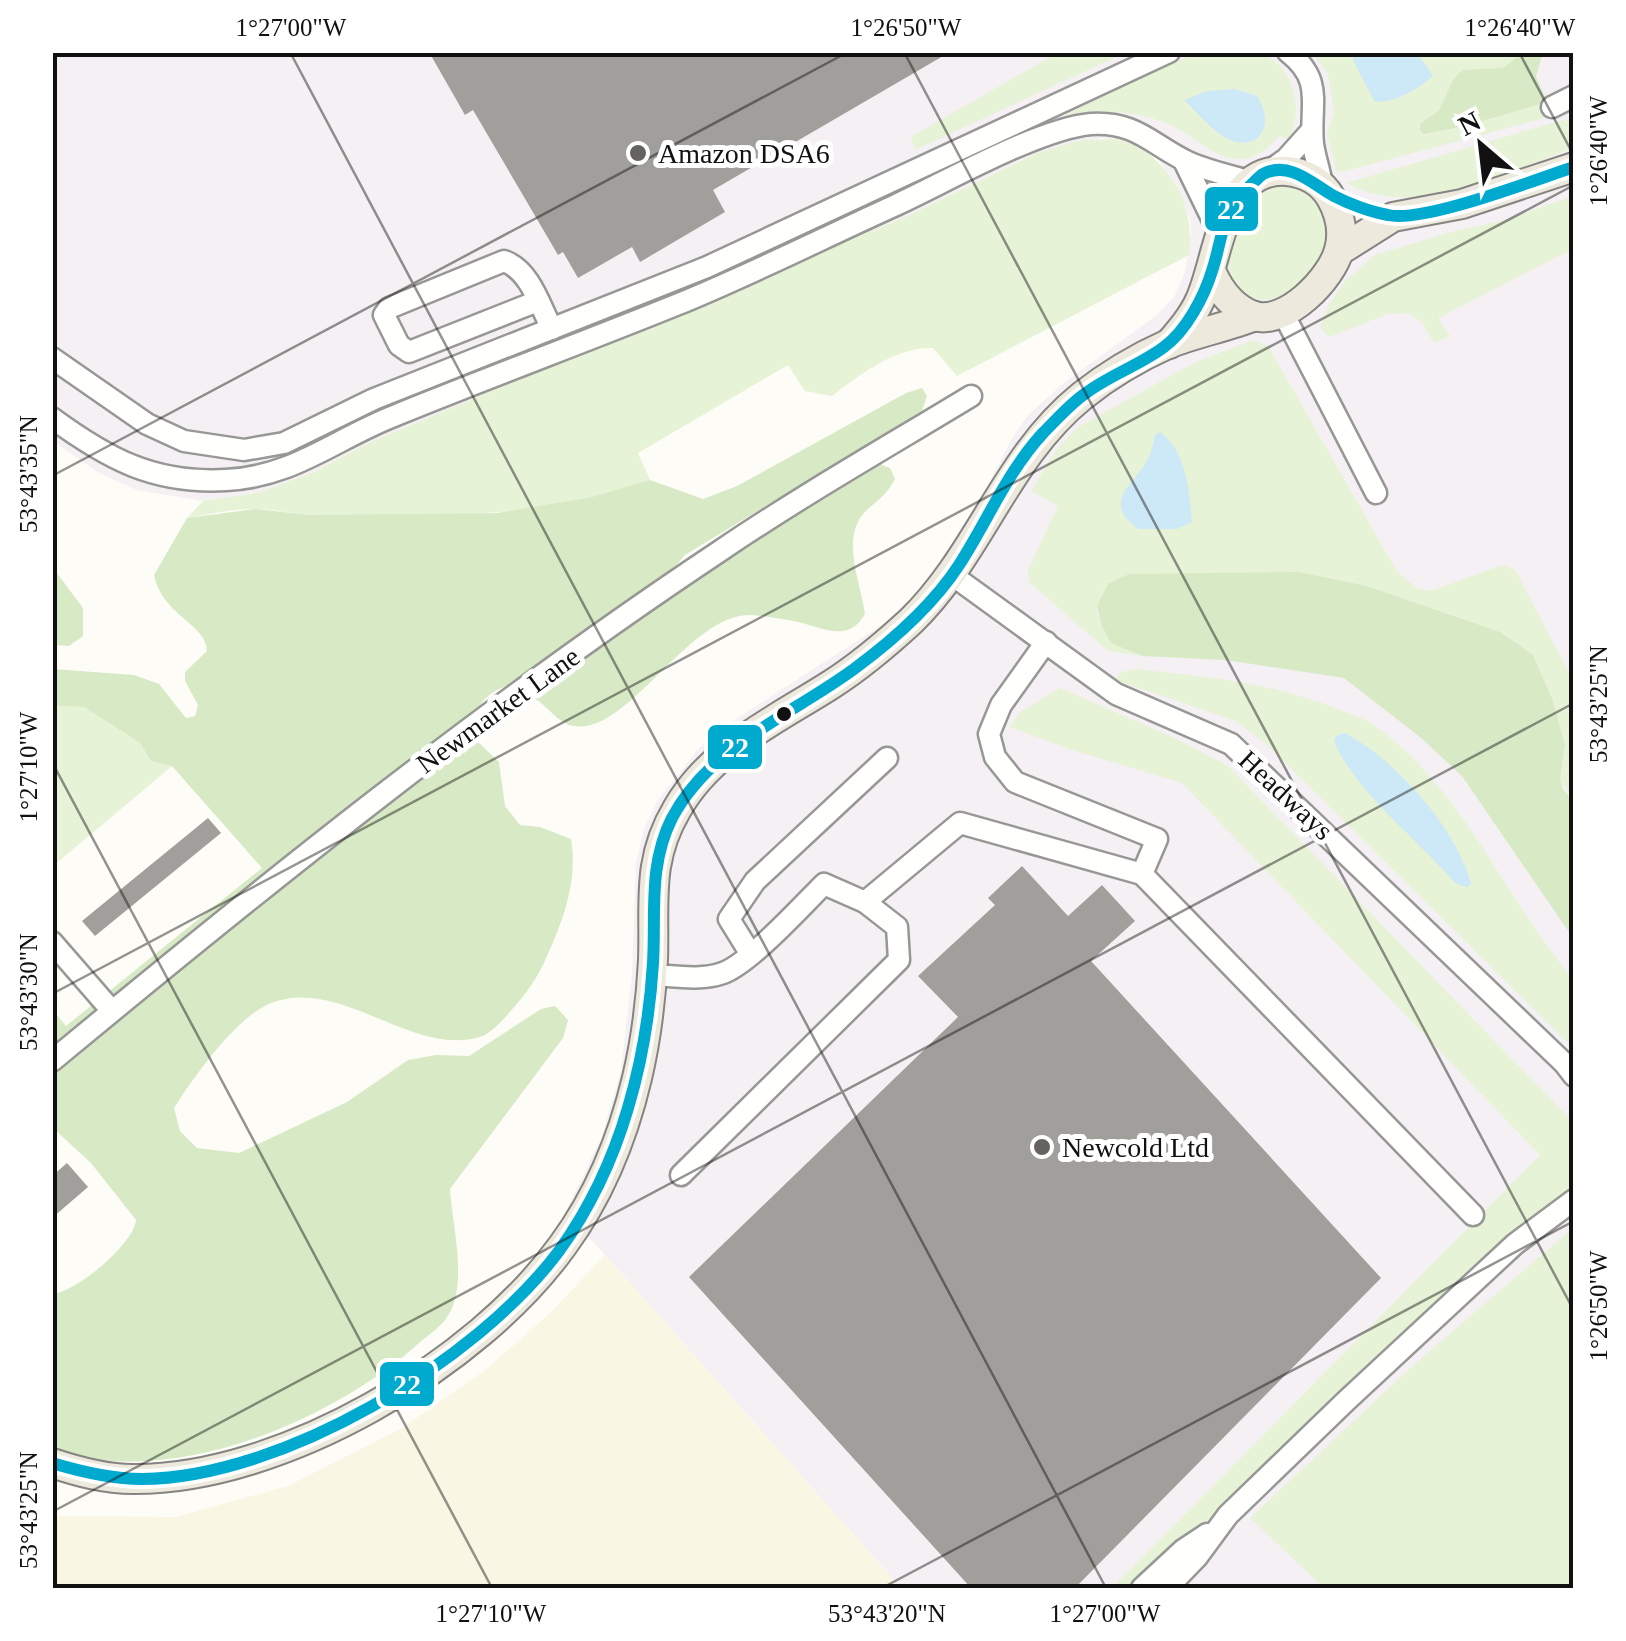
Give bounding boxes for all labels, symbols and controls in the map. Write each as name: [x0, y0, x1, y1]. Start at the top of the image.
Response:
text: 1°27'00"W: [236, 14, 347, 41]
text: 1°26'50"W: [851, 14, 962, 41]
text: 1°26'40"W: [1465, 14, 1576, 41]
north arrow: [1431, 95, 1531, 195]
text: 1°26'40"W: [1585, 95, 1612, 206]
text: N: [1453, 105, 1486, 142]
place label: Amazon DSA6: [658, 138, 830, 169]
marker: Amazon DSA6: [627, 142, 649, 164]
line badge: 22: [1203, 185, 1260, 233]
text: 22: [1217, 194, 1245, 225]
text: 53°43'35"N: [15, 415, 42, 533]
street label: Newmarket Lane: [411, 641, 585, 779]
text: 53°43'25"N: [1585, 645, 1612, 763]
unlabelled marker: [774, 704, 794, 724]
text: 1°27'10"W: [15, 711, 42, 822]
line badge: 22: [706, 723, 764, 771]
text: 22: [721, 732, 749, 763]
street label: Headways: [1233, 744, 1339, 846]
text: 53°43'30"N: [15, 933, 42, 1051]
place label: Newcold Ltd: [1062, 1132, 1209, 1163]
marker: Newcold Ltd: [1031, 1136, 1053, 1158]
text: 1°26'50"W: [1585, 1250, 1612, 1361]
line badge: 22: [378, 1360, 436, 1408]
text: 22: [393, 1369, 421, 1400]
text: 53°43'25"N: [15, 1451, 42, 1569]
text: 1°27'10"W: [436, 1600, 547, 1627]
text: 53°43'20"N: [828, 1600, 946, 1627]
text: 1°27'00"W: [1050, 1600, 1161, 1627]

